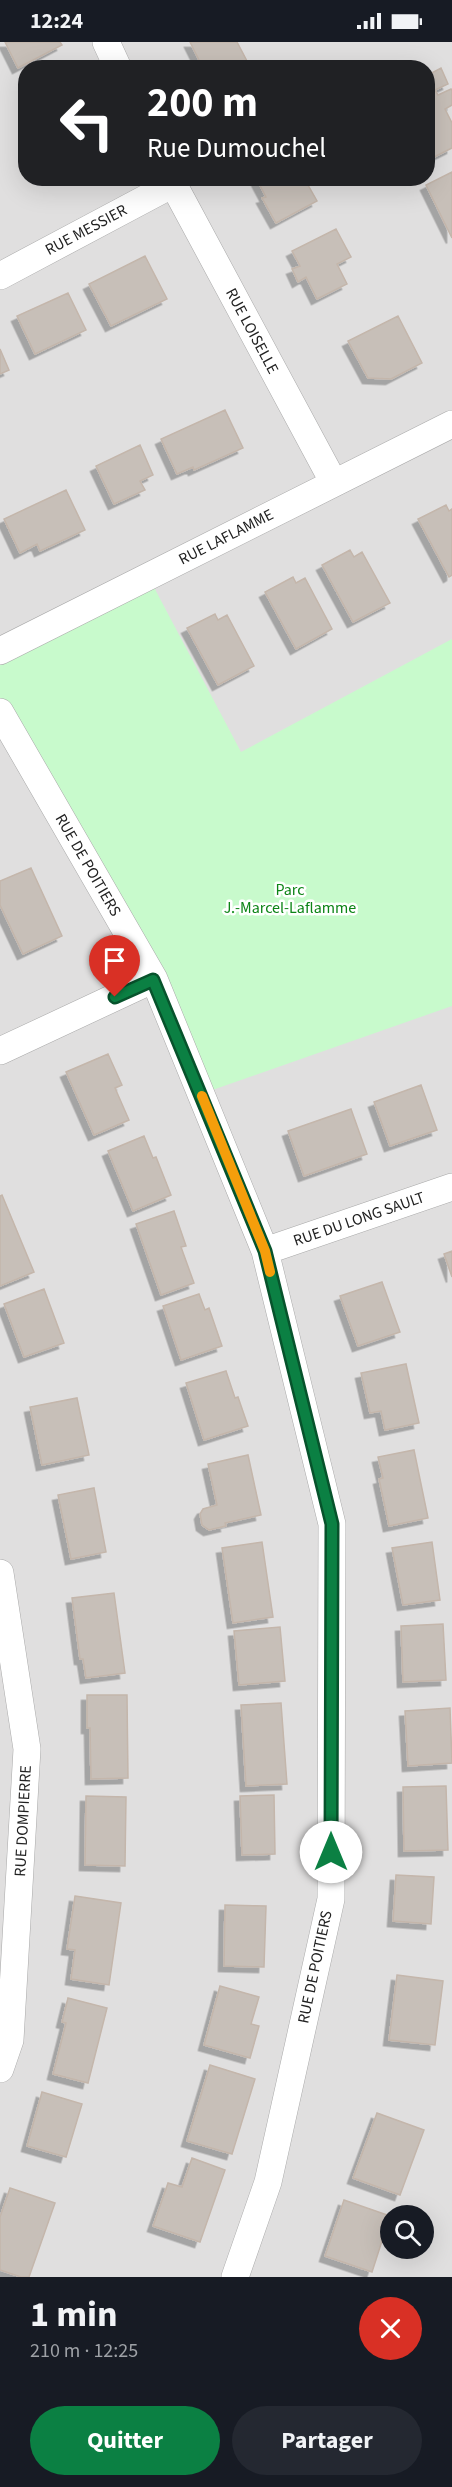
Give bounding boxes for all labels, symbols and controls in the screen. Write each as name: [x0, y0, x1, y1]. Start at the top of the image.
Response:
text: 12:24: [30, 5, 83, 37]
text: 200 m: [147, 73, 258, 133]
icon: left: [48, 84, 126, 162]
text: Rue Dumouchel: [147, 129, 326, 168]
street label: RUE MESSIER: [41, 199, 131, 261]
street label: RUE LOISELLE: [220, 284, 284, 378]
street label: RUE LAFLAMME: [175, 504, 277, 570]
street label: RUE DE POITIERS: [50, 810, 126, 920]
park label: Parc J.-Marcel-Laflamme: [224, 879, 356, 919]
pin: [89, 935, 140, 997]
icon: arrive: [98, 944, 131, 977]
street label: RUE DU LONG SAULT: [290, 1186, 428, 1252]
street label: RUE DOMPIERRE: [9, 1765, 37, 1877]
position arrow: [299, 1820, 363, 1884]
street label: RUE DE POITIERS: [292, 1908, 338, 2026]
map controls: [380, 2205, 434, 2259]
button: search: [380, 2205, 434, 2259]
text: 1 min: [30, 2289, 118, 2340]
button: close: [359, 2297, 422, 2360]
text: 210 m · 12:25: [30, 2337, 138, 2365]
button: Quitter: [30, 2406, 220, 2475]
button: Partager: [232, 2406, 422, 2475]

